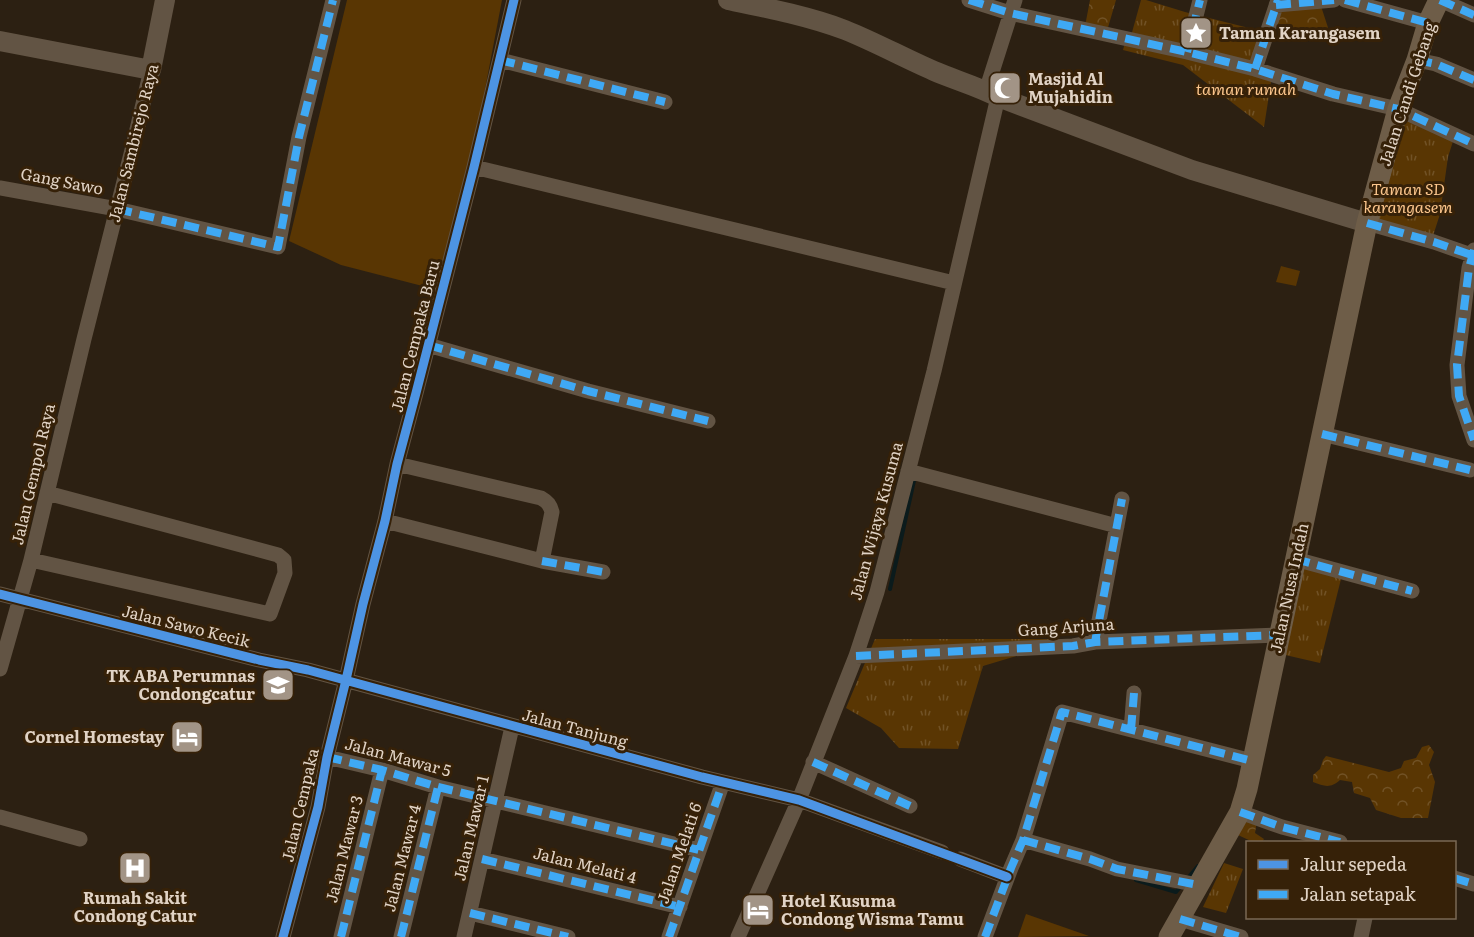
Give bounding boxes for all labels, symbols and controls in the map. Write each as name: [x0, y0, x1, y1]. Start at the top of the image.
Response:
place icon: Taman Karangasem: [1178, 15, 1214, 51]
street label: Jalan Candi Gebang: [1371, 18, 1441, 169]
place label: Taman Karangasem: [1219, 20, 1380, 44]
street label: Jalan Sambirejo Raya: [101, 61, 163, 224]
place label: Masjid Al Mujahidin: [1028, 66, 1113, 108]
mosque icon: Masjid Al Mujahidin: [987, 70, 1023, 106]
park label: taman rumah: [1196, 76, 1297, 100]
street label: Gang Sawo: [19, 160, 105, 200]
park label: Taman SD karangasem: [1364, 176, 1452, 218]
street label: Jalan Cempaka Baru: [384, 257, 445, 414]
street label: Jalan Gempol Raya: [4, 400, 60, 547]
street label: Jalan Wijaya Kusuma: [842, 438, 908, 603]
street label: Jalan Nusa Indah: [1263, 520, 1314, 655]
street label: Jalan Sawo Kecik: [120, 598, 253, 653]
street label: Gang Arjuna: [1017, 611, 1115, 641]
place label: TK ABA Perumnas Condongcatur: [106, 663, 255, 705]
school or university icon: TK ABA Perumnas Condongcatur: [260, 667, 296, 703]
street label: Jalan Tanjung: [520, 701, 631, 753]
hotel icon: Cornel Homestay: [169, 719, 205, 755]
place label: Cornel Homestay: [24, 724, 164, 748]
street label: Jalan Mawar 5: [342, 730, 454, 782]
street label: Jalan Cempaka: [274, 745, 324, 864]
street label: Jalan Mawar 1: [446, 772, 494, 883]
street label: Jalan Mawar 3: [318, 793, 368, 905]
street label: Jalan Melati 6: [650, 799, 707, 906]
street label: Jalan Mawar 4: [376, 801, 426, 914]
street label: Jalan Melati 4: [531, 840, 640, 888]
legend: [1246, 841, 1456, 919]
hospital icon: Rumah Sakit Condong Catur: [117, 850, 153, 886]
text: Jalur sepeda: [1300, 850, 1407, 877]
text: Jalan setapak: [1300, 880, 1417, 907]
place label: Rumah Sakit Condong Catur: [74, 885, 197, 927]
place label: Hotel Kusuma Condong Wisma Tamu: [781, 888, 964, 930]
hotel icon: Hotel Kusuma Condong Wisma Tamu: [740, 892, 776, 928]

